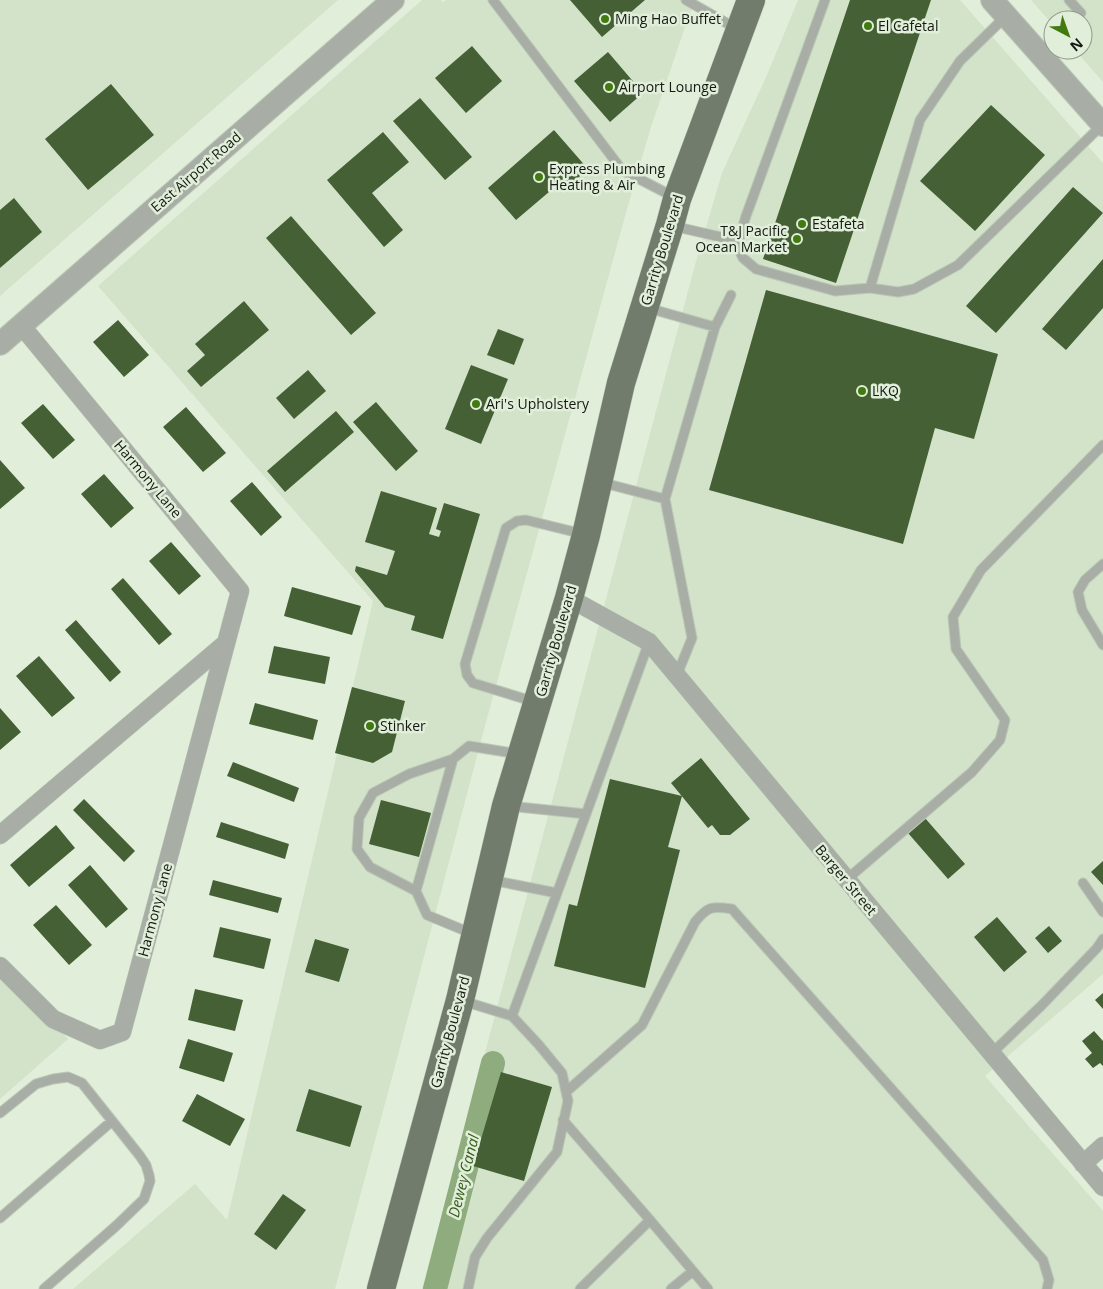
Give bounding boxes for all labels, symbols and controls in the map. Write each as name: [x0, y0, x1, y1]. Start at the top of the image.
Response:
place label: Ming Hao Buffet: [615, 9, 721, 28]
north arrow: [1043, 10, 1093, 60]
marker: Ming Hao Buffet: [599, 13, 611, 25]
place label: El Cafetal: [878, 16, 938, 35]
marker: El Cafetal: [862, 20, 874, 32]
text: N: [1066, 34, 1087, 56]
place label: Airport Lounge: [619, 77, 717, 96]
marker: Airport Lounge: [603, 81, 615, 93]
street label: East Airport Road: [147, 127, 245, 216]
place label: Express Plumbing Heating & Air: [549, 159, 665, 194]
marker: Express Plumbing Heating & Air: [533, 171, 545, 183]
street label: Garrity Boulevard: [636, 192, 687, 308]
place label: Estafeta: [812, 214, 865, 233]
marker: Estafeta: [796, 218, 808, 230]
place label: T&J Pacific Ocean Market: [695, 221, 787, 256]
marker: T&J Pacific Ocean Market: [791, 233, 803, 245]
place label: LKQ: [872, 381, 899, 400]
marker: LKQ: [856, 385, 868, 397]
place label: Ari's Upholstery: [486, 394, 590, 413]
marker: Ari's Upholstery: [470, 398, 482, 410]
street label: Harmony Lane: [110, 436, 187, 522]
street label: Garrity Boulevard: [531, 583, 581, 699]
place label: Stinker: [380, 716, 426, 735]
marker: Stinker: [364, 720, 376, 732]
street label: Barger Street: [811, 840, 881, 919]
street label: Harmony Lane: [133, 861, 176, 959]
street label: Garrity Boulevard: [425, 974, 474, 1090]
water label: Dewey Canal: [443, 1131, 483, 1219]

